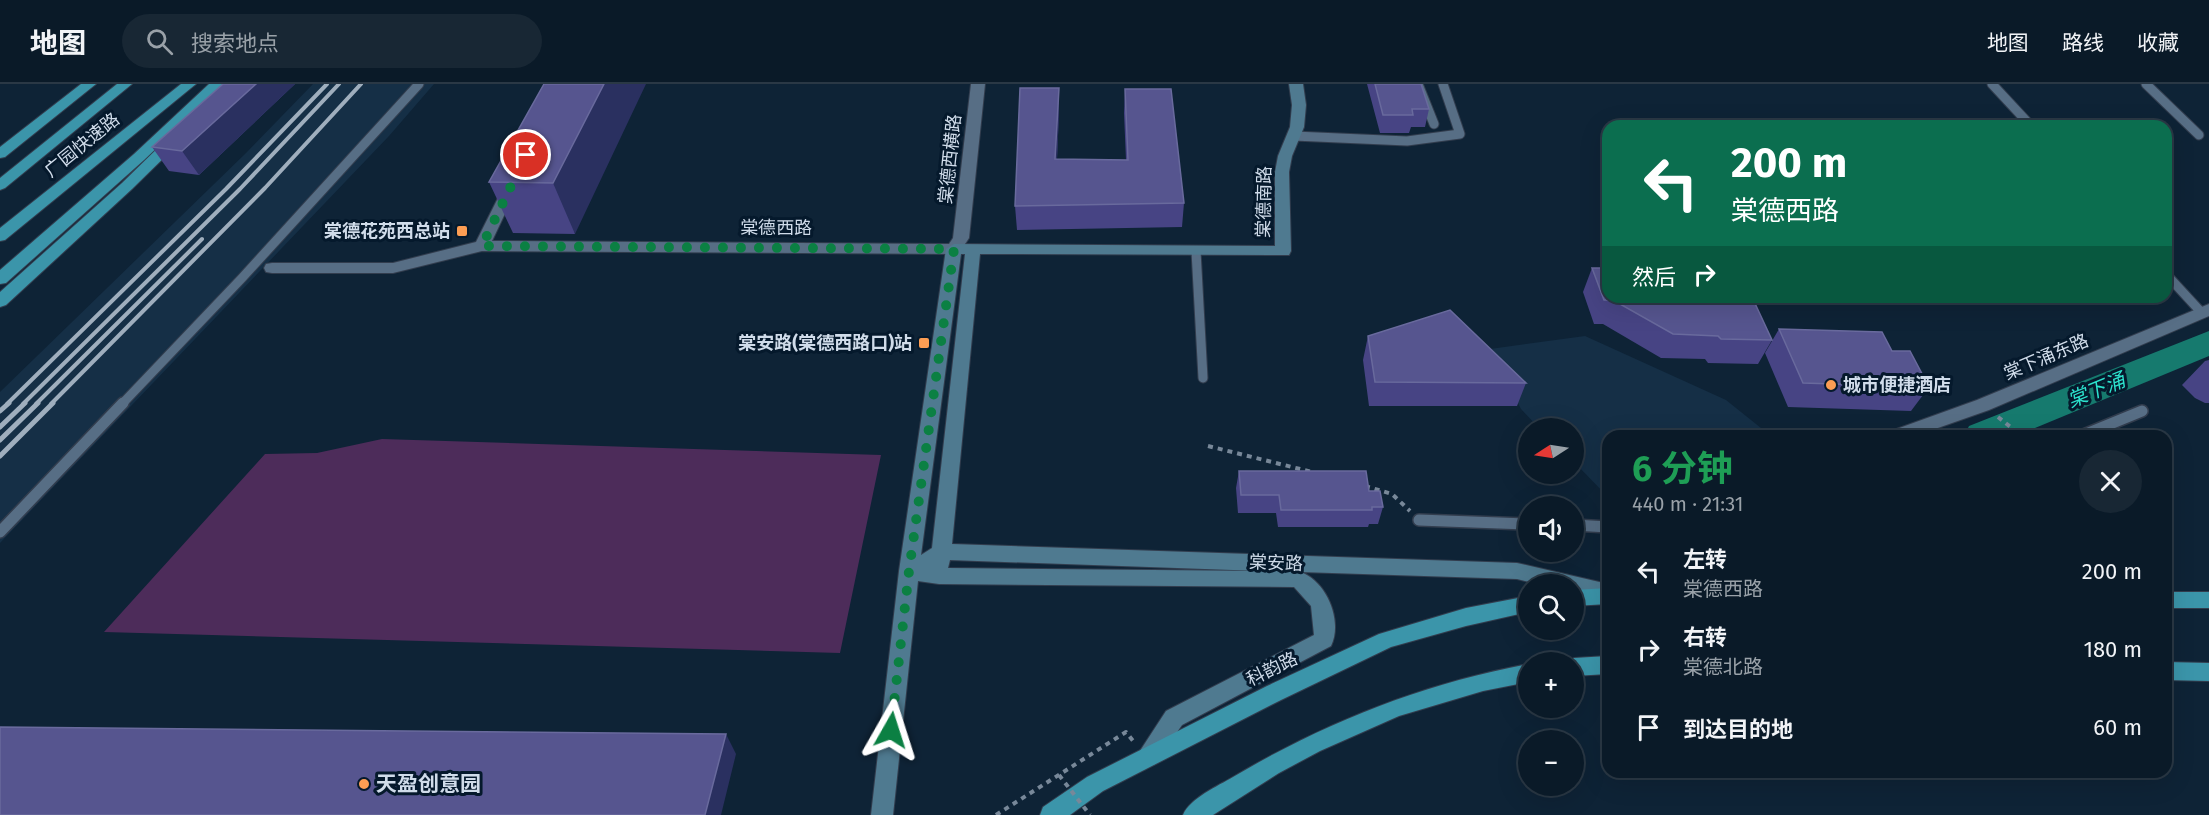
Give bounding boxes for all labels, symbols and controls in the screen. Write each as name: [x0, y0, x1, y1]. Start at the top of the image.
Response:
search box: [122, 14, 542, 68]
icon: search: [143, 25, 176, 58]
text: 地图: [30, 27, 86, 60]
text: 搜索地点: [191, 30, 279, 57]
text: 地图: [1987, 30, 2029, 56]
text: 路线: [2062, 30, 2104, 56]
text: 收藏: [2137, 30, 2179, 56]
street label: 广园快速路: [40, 108, 124, 182]
street label: 棠德西横路: [934, 113, 966, 205]
pin: [500, 129, 551, 180]
icon: arrive: [509, 138, 542, 171]
text: 200 m: [1731, 138, 1847, 188]
icon: left: [1632, 144, 1710, 222]
street label: 棠德南路: [1252, 166, 1276, 238]
text: 棠德西路: [1731, 195, 1839, 227]
street label: 棠德西路: [740, 217, 812, 239]
place label: 棠德花苑西总站: [324, 220, 450, 242]
marker: 棠德花苑西总站: [455, 224, 469, 238]
icon: right: [1688, 258, 1721, 291]
text: 然后: [1632, 264, 1676, 291]
street label: 棠下涌东路: [2000, 329, 2092, 385]
place label: 棠安路(棠德西路口)站: [738, 332, 912, 354]
marker: 棠安路(棠德西路口)站: [917, 336, 931, 350]
water label: 棠下涌: [2064, 367, 2130, 412]
place label: 城市便捷酒店: [1843, 374, 1951, 396]
marker: 城市便捷酒店: [1824, 378, 1838, 392]
north arrow: [1518, 418, 1584, 484]
map controls: [1518, 418, 1584, 796]
text: 6 分钟: [1632, 447, 1733, 491]
button: close: [2079, 450, 2142, 513]
text: 440 m · 21:31: [1632, 492, 1743, 516]
button: sound: [1518, 496, 1584, 562]
text: 左转: [1683, 546, 1727, 573]
street label: 棠安路: [1249, 551, 1303, 575]
icon: left: [1632, 555, 1665, 588]
text: 200 m: [2082, 558, 2142, 585]
button: search: [1518, 574, 1584, 640]
text: 棠德西路: [1683, 577, 1763, 601]
text: 右转: [1683, 624, 1727, 651]
icon: right: [1632, 633, 1665, 666]
text: 180 m: [2083, 636, 2142, 663]
street label: 科韵路: [1243, 647, 1301, 691]
button: +: [1518, 652, 1584, 718]
text: 棠德北路: [1683, 655, 1763, 679]
position arrow: [859, 698, 923, 762]
icon: arrive: [1632, 711, 1665, 744]
text: 60 m: [2093, 714, 2142, 741]
text: 到达目的地: [1683, 716, 1793, 743]
button: −: [1518, 730, 1584, 796]
place label: 天盈创意园: [376, 771, 481, 797]
marker: 天盈创意园: [357, 777, 371, 791]

